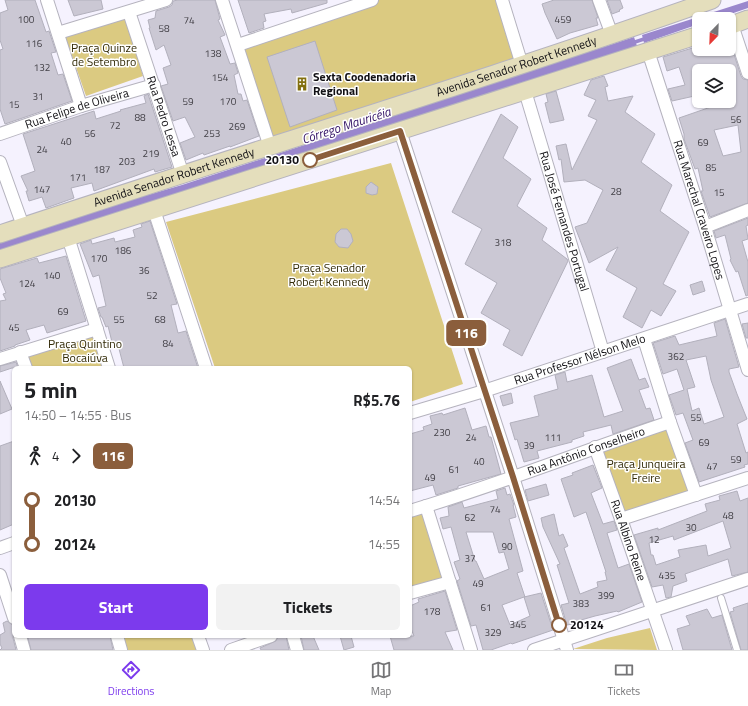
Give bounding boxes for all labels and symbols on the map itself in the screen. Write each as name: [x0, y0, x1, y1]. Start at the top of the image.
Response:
house number: 100: [18, 12, 35, 27]
house number: 459: [555, 12, 572, 27]
north arrow: [692, 12, 736, 56]
house number: 74: [183, 13, 195, 28]
house number: 58: [158, 21, 170, 36]
street label: Avenida Senador Robert Kennedy: [434, 30, 599, 101]
house number: 116: [26, 36, 43, 51]
park label: Praça Quinze de Setembro: [71, 38, 137, 71]
house number: 138: [205, 46, 222, 61]
house number: 132: [34, 60, 50, 75]
place label: Sexta Coodenadoria Regional: [313, 67, 416, 100]
house number: 154: [212, 70, 229, 85]
street label: Rua Pedro Lessa: [142, 73, 186, 159]
building icon: Sexta Coodenadoria Regional: [294, 76, 310, 92]
street label: Rua Felipe de Oliveira: [22, 83, 131, 134]
house number: 31: [32, 89, 44, 104]
house number: 59: [182, 94, 194, 109]
house number: 170: [220, 94, 237, 109]
house number: 15: [8, 97, 20, 112]
water label: Córrego Mauricéia: [299, 101, 394, 149]
house number: 88: [134, 110, 146, 125]
house number: 56: [730, 112, 742, 127]
house number: 72: [109, 118, 121, 133]
house number: 269: [229, 119, 246, 134]
house number: 56: [84, 126, 96, 141]
house number: 253: [204, 126, 220, 141]
house number: 40: [60, 134, 72, 149]
house number: 69: [697, 135, 709, 150]
street label: Rua Marechal Craveiro Lopes: [668, 137, 730, 283]
house number: 24: [36, 142, 48, 157]
street label: Avenida Senador Robert Kennedy: [91, 142, 257, 212]
house number: 219: [143, 146, 160, 161]
street label: Rua José Fernandes Portugal: [534, 149, 594, 294]
place label: 20130: [265, 150, 299, 169]
marker: 20130: [302, 152, 318, 168]
house number: 203: [119, 154, 135, 169]
house number: 85: [705, 160, 717, 175]
house number: 187: [94, 162, 110, 177]
house number: 171: [70, 170, 86, 185]
house number: 147: [34, 182, 50, 197]
house number: 28: [610, 184, 622, 199]
house number: 15: [713, 185, 725, 200]
house number: 318: [495, 235, 512, 250]
house number: 186: [115, 243, 132, 258]
house number: 170: [91, 251, 108, 266]
park label: Praça Senador Robert Kennedy: [289, 258, 370, 291]
house number: 36: [138, 263, 150, 278]
house number: 140: [44, 268, 61, 283]
house number: 124: [19, 276, 36, 291]
house number: 52: [146, 288, 158, 303]
house number: 69: [57, 304, 69, 319]
house number: 55: [113, 312, 125, 327]
house number: 68: [154, 312, 166, 327]
house number: 45: [8, 320, 20, 335]
line badge: 116: [443, 320, 489, 346]
street label: Rua Professor Nélson Melo: [511, 328, 648, 389]
park label: Praça Quintino Bocaiúva: [48, 334, 122, 367]
house number: 84: [162, 336, 174, 351]
house number: 362: [668, 349, 684, 364]
house number: 55: [690, 410, 702, 425]
street label: Rua Antônio Conselheiro: [524, 421, 647, 481]
house number: 230: [434, 425, 451, 440]
house number: 24: [465, 430, 477, 445]
house number: 111: [545, 430, 561, 445]
house number: 69: [698, 435, 710, 450]
house number: 39: [523, 438, 535, 453]
house number: 59: [730, 452, 742, 467]
house number: 40: [473, 454, 485, 469]
park label: Praça Junqueira Freire: [607, 454, 686, 487]
house number: 47: [706, 459, 718, 474]
house number: 61: [448, 462, 460, 477]
house number: 49: [424, 470, 436, 485]
street label: Rua Albino Reine: [606, 497, 652, 583]
house number: 74: [489, 502, 501, 517]
house number: 48: [722, 508, 734, 523]
house number: 62: [464, 510, 476, 525]
house number: 30: [685, 520, 697, 535]
house number: 12: [648, 532, 660, 547]
house number: 90: [501, 539, 513, 554]
house number: 37: [464, 551, 476, 566]
house number: 435: [659, 568, 676, 583]
house number: 49: [472, 576, 484, 591]
house number: 399: [598, 588, 615, 603]
house number: 383: [573, 596, 589, 611]
house number: 61: [480, 600, 492, 615]
house number: 178: [424, 604, 441, 619]
place label: 20124: [570, 615, 604, 634]
house number: 345: [510, 617, 527, 632]
marker: 20124: [551, 617, 567, 633]
house number: 329: [485, 625, 502, 640]

